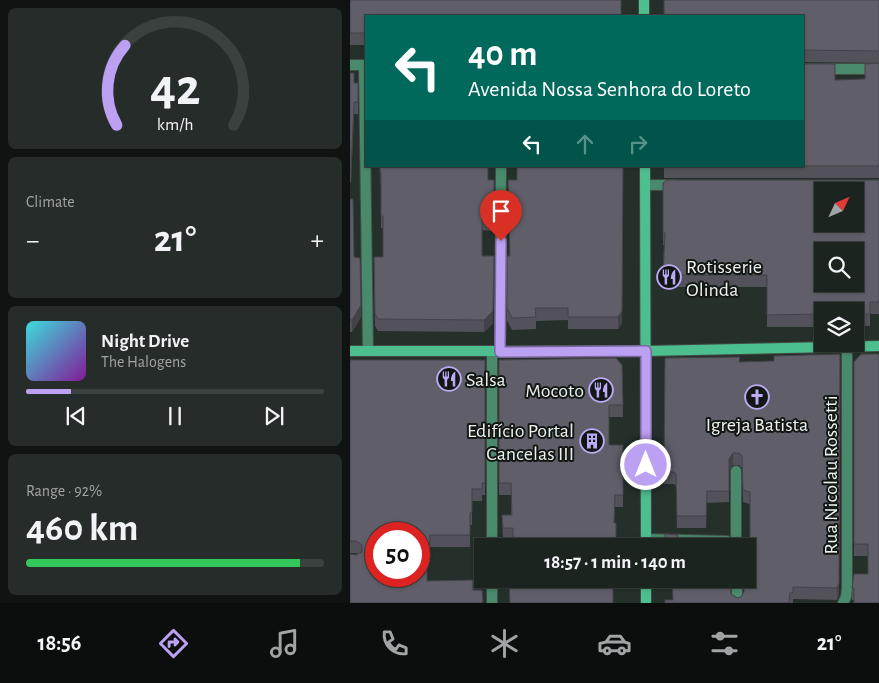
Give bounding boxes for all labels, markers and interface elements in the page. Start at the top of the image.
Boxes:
icon: left [385,35,450,100]
text: 40 m [468,37,537,72]
text: 42 [150,62,200,114]
text: Avenida Nossa Senhora do Loreto [468,78,751,100]
text: km/h [157,116,193,134]
icon: left [518,130,546,158]
icon: ahead [571,130,599,158]
icon: right [624,130,652,158]
north arrow [814,182,864,232]
map controls [814,182,864,352]
pin [480,190,522,241]
text: Climate [26,194,75,210]
icon: arrive [487,197,515,225]
text: 21° [154,221,196,259]
text: − [26,227,39,255]
text: + [311,227,324,255]
button: search [814,242,864,292]
place label: Rotisserie Olinda [686,257,762,300]
restaurant icon: Rotisserie Olinda [656,264,682,290]
button: layers [814,302,864,352]
text: Night Drive [101,332,189,351]
text: The Halogens [101,354,186,370]
restaurant icon: Salsa [436,366,462,392]
place label: Salsa [466,370,506,390]
restaurant icon: Mocoto [588,377,614,403]
place label: Mocoto [525,381,584,401]
church icon: Igreja Batista [744,384,770,410]
street label: Rua Nicolau Rossetti [821,396,841,554]
icon: previous [62,402,90,430]
icon: pause [161,402,189,430]
icon: next [260,402,288,430]
place label: Igreja Batista [706,415,808,435]
place label: Edifício Portal Cancelas III [467,421,574,464]
building icon: Edifício Portal Cancelas III [579,428,605,454]
position arrow [619,438,671,490]
text: Range · 92% [26,483,102,499]
text: 460 km [26,510,138,548]
speed limit sign: 50 [365,522,430,587]
text: 18:57 · 1 min · 140 m [544,553,686,572]
icon: directions [156,626,191,661]
icon: music [267,626,302,661]
icon: phone [377,626,412,661]
icon: climate [487,626,522,661]
icon: car [597,626,632,661]
icon: filters [707,626,742,661]
text: 18:56 [38,632,81,654]
text: 21° [817,632,841,654]

